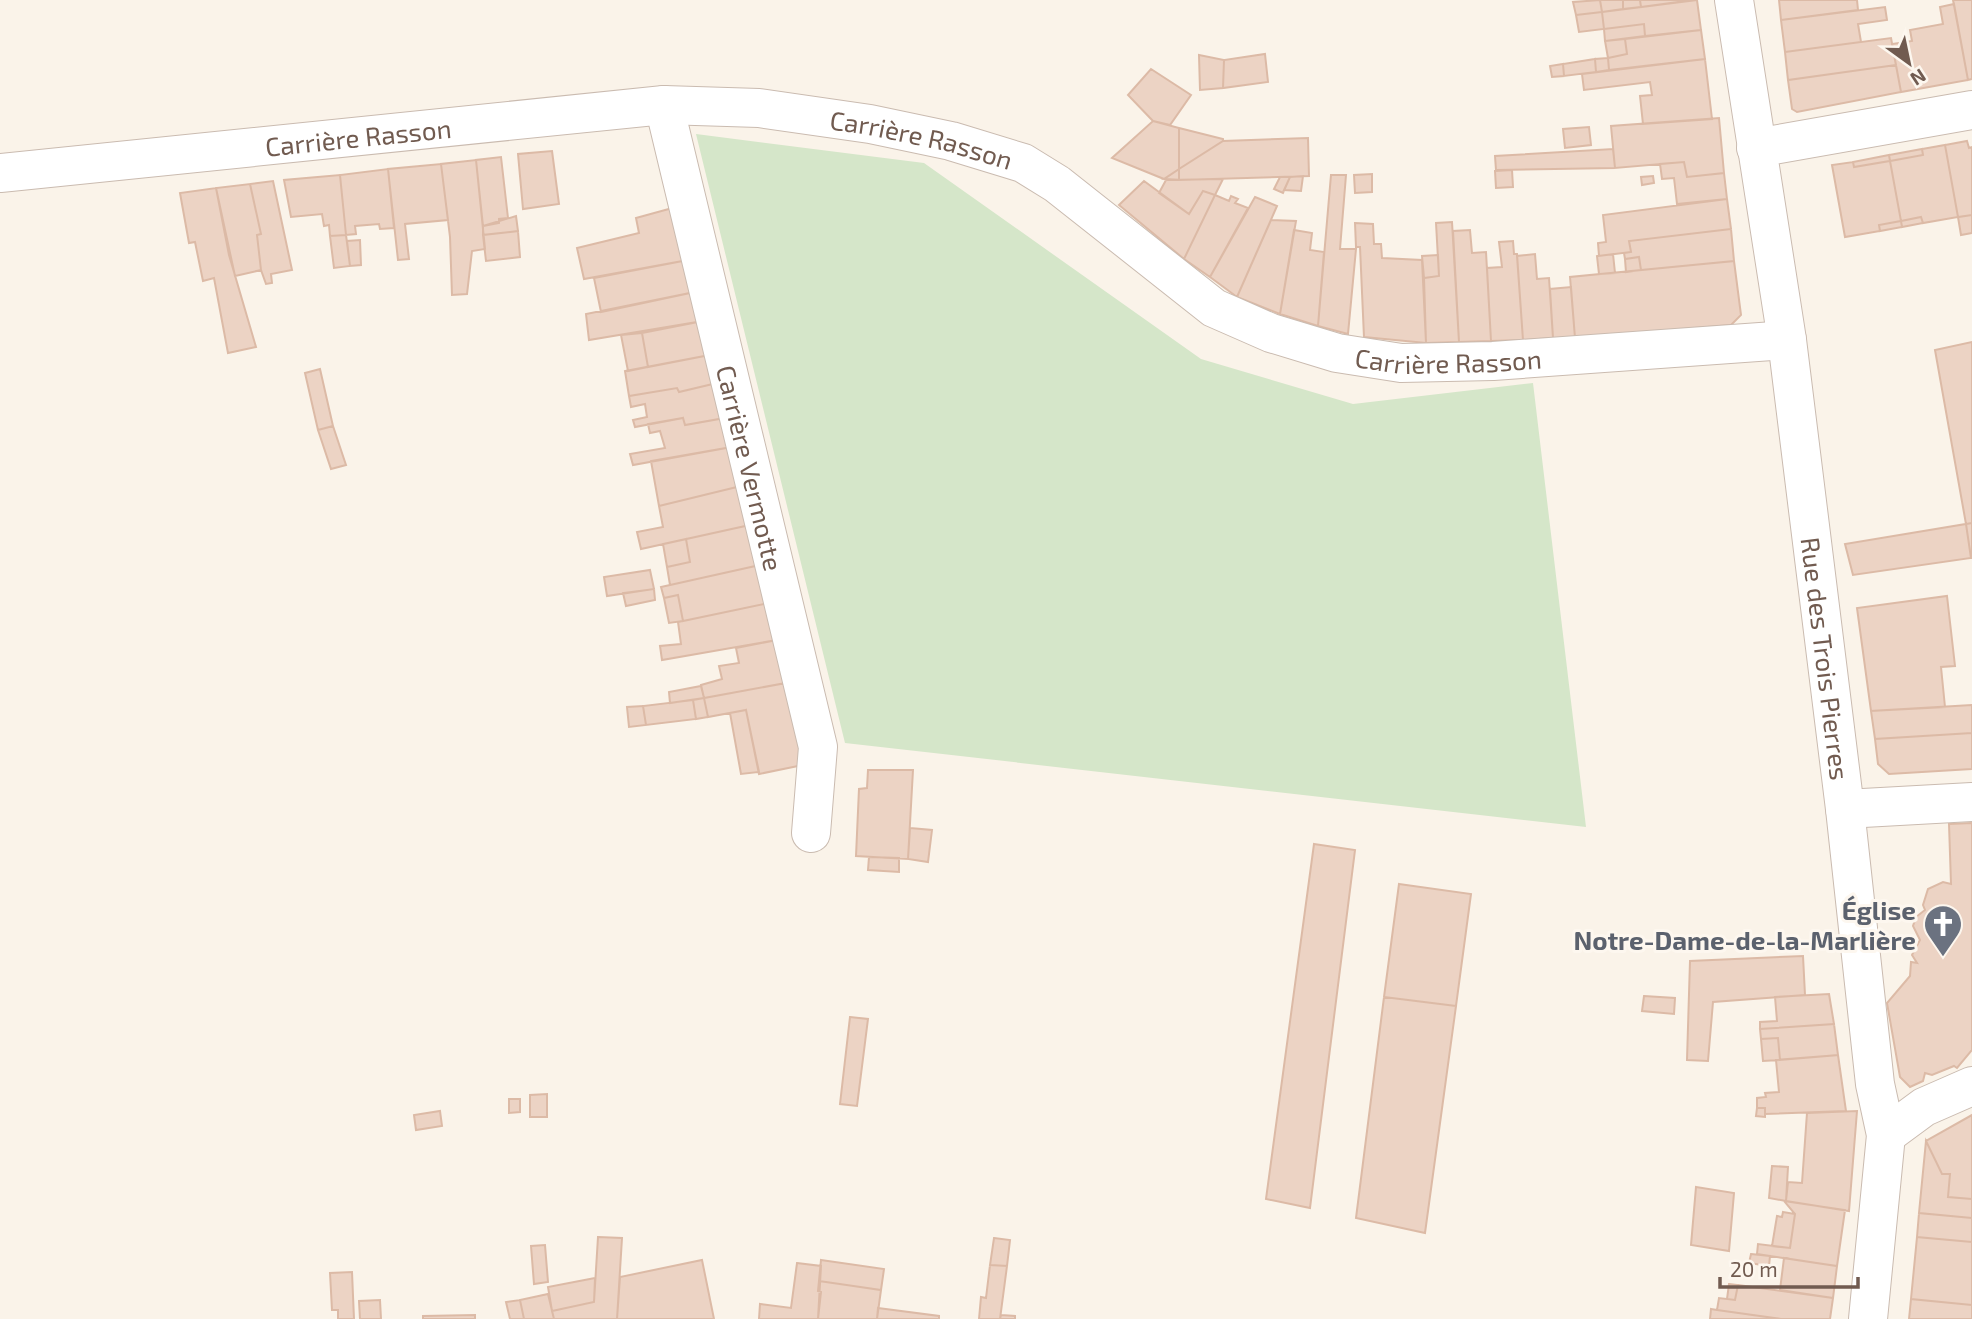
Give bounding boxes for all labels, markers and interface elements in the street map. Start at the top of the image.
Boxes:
north arrow [1874,28,1944,98]
text: N [1907,64,1931,91]
street label: Carrière Rasson [828,103,1017,175]
street label: Carrière Rasson [264,111,453,161]
street label: Carrière Rasson [1353,341,1543,379]
street label: Carrière Vermotte [711,362,791,574]
street label: Rue des Trois Pierres [1796,535,1857,782]
place label: Église Notre-Dame-de-la-Marlière [1573,894,1916,955]
church icon: Église Notre-Dame-de-la-Marlière [1922,903,1964,958]
scale bar [1720,1246,1858,1290]
text: 20 m [1730,1256,1778,1281]

